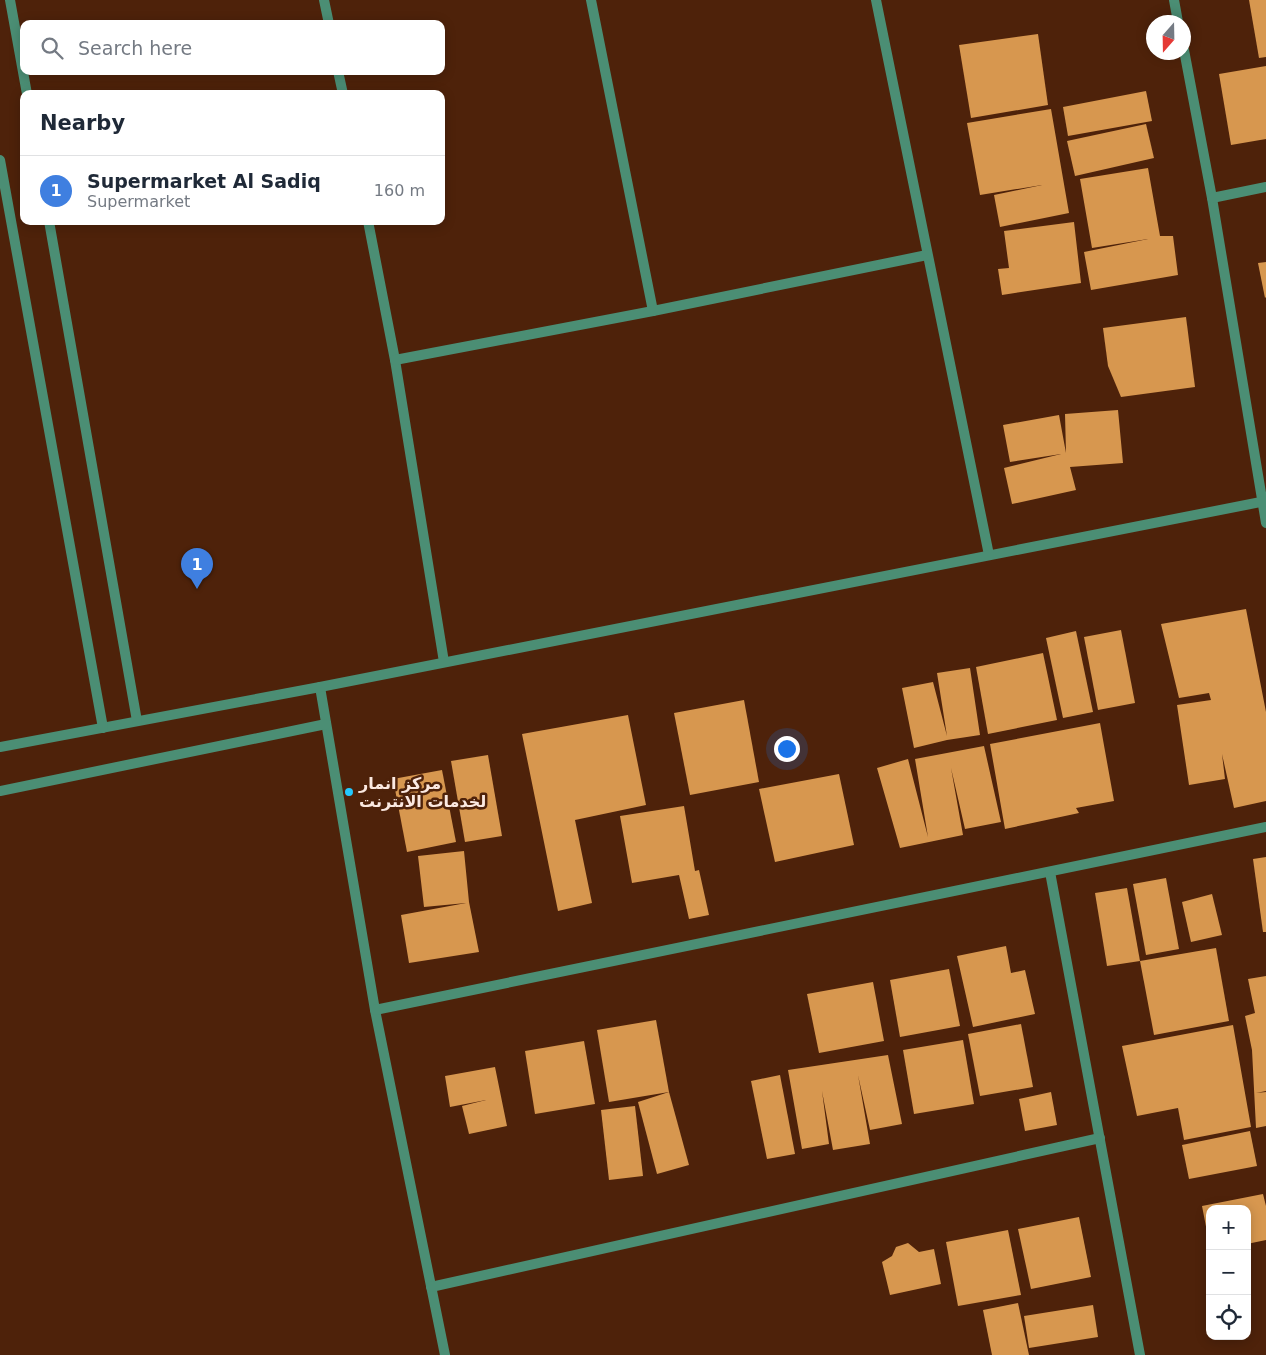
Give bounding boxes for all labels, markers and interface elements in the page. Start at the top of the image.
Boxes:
north arrow [1146,15,1191,60]
search box [20,20,445,75]
icon: search [38,34,66,62]
text: Search here [78,37,192,59]
text: Nearby [40,111,125,135]
text: Supermarket Al Sadiq [87,170,321,192]
text: 1 [50,181,62,200]
text: 160 m [374,181,425,200]
text: Supermarket [87,192,190,211]
pin: 1 [181,548,213,589]
your location [774,736,800,762]
place label: مركز انمار لخدمات الانترنت [358,774,486,811]
marker: مركز انمار لخدمات الانترنت [343,786,355,798]
map controls [1206,1205,1251,1340]
button: + [1206,1205,1251,1250]
button: − [1206,1250,1251,1295]
button: locate [1206,1295,1251,1340]

